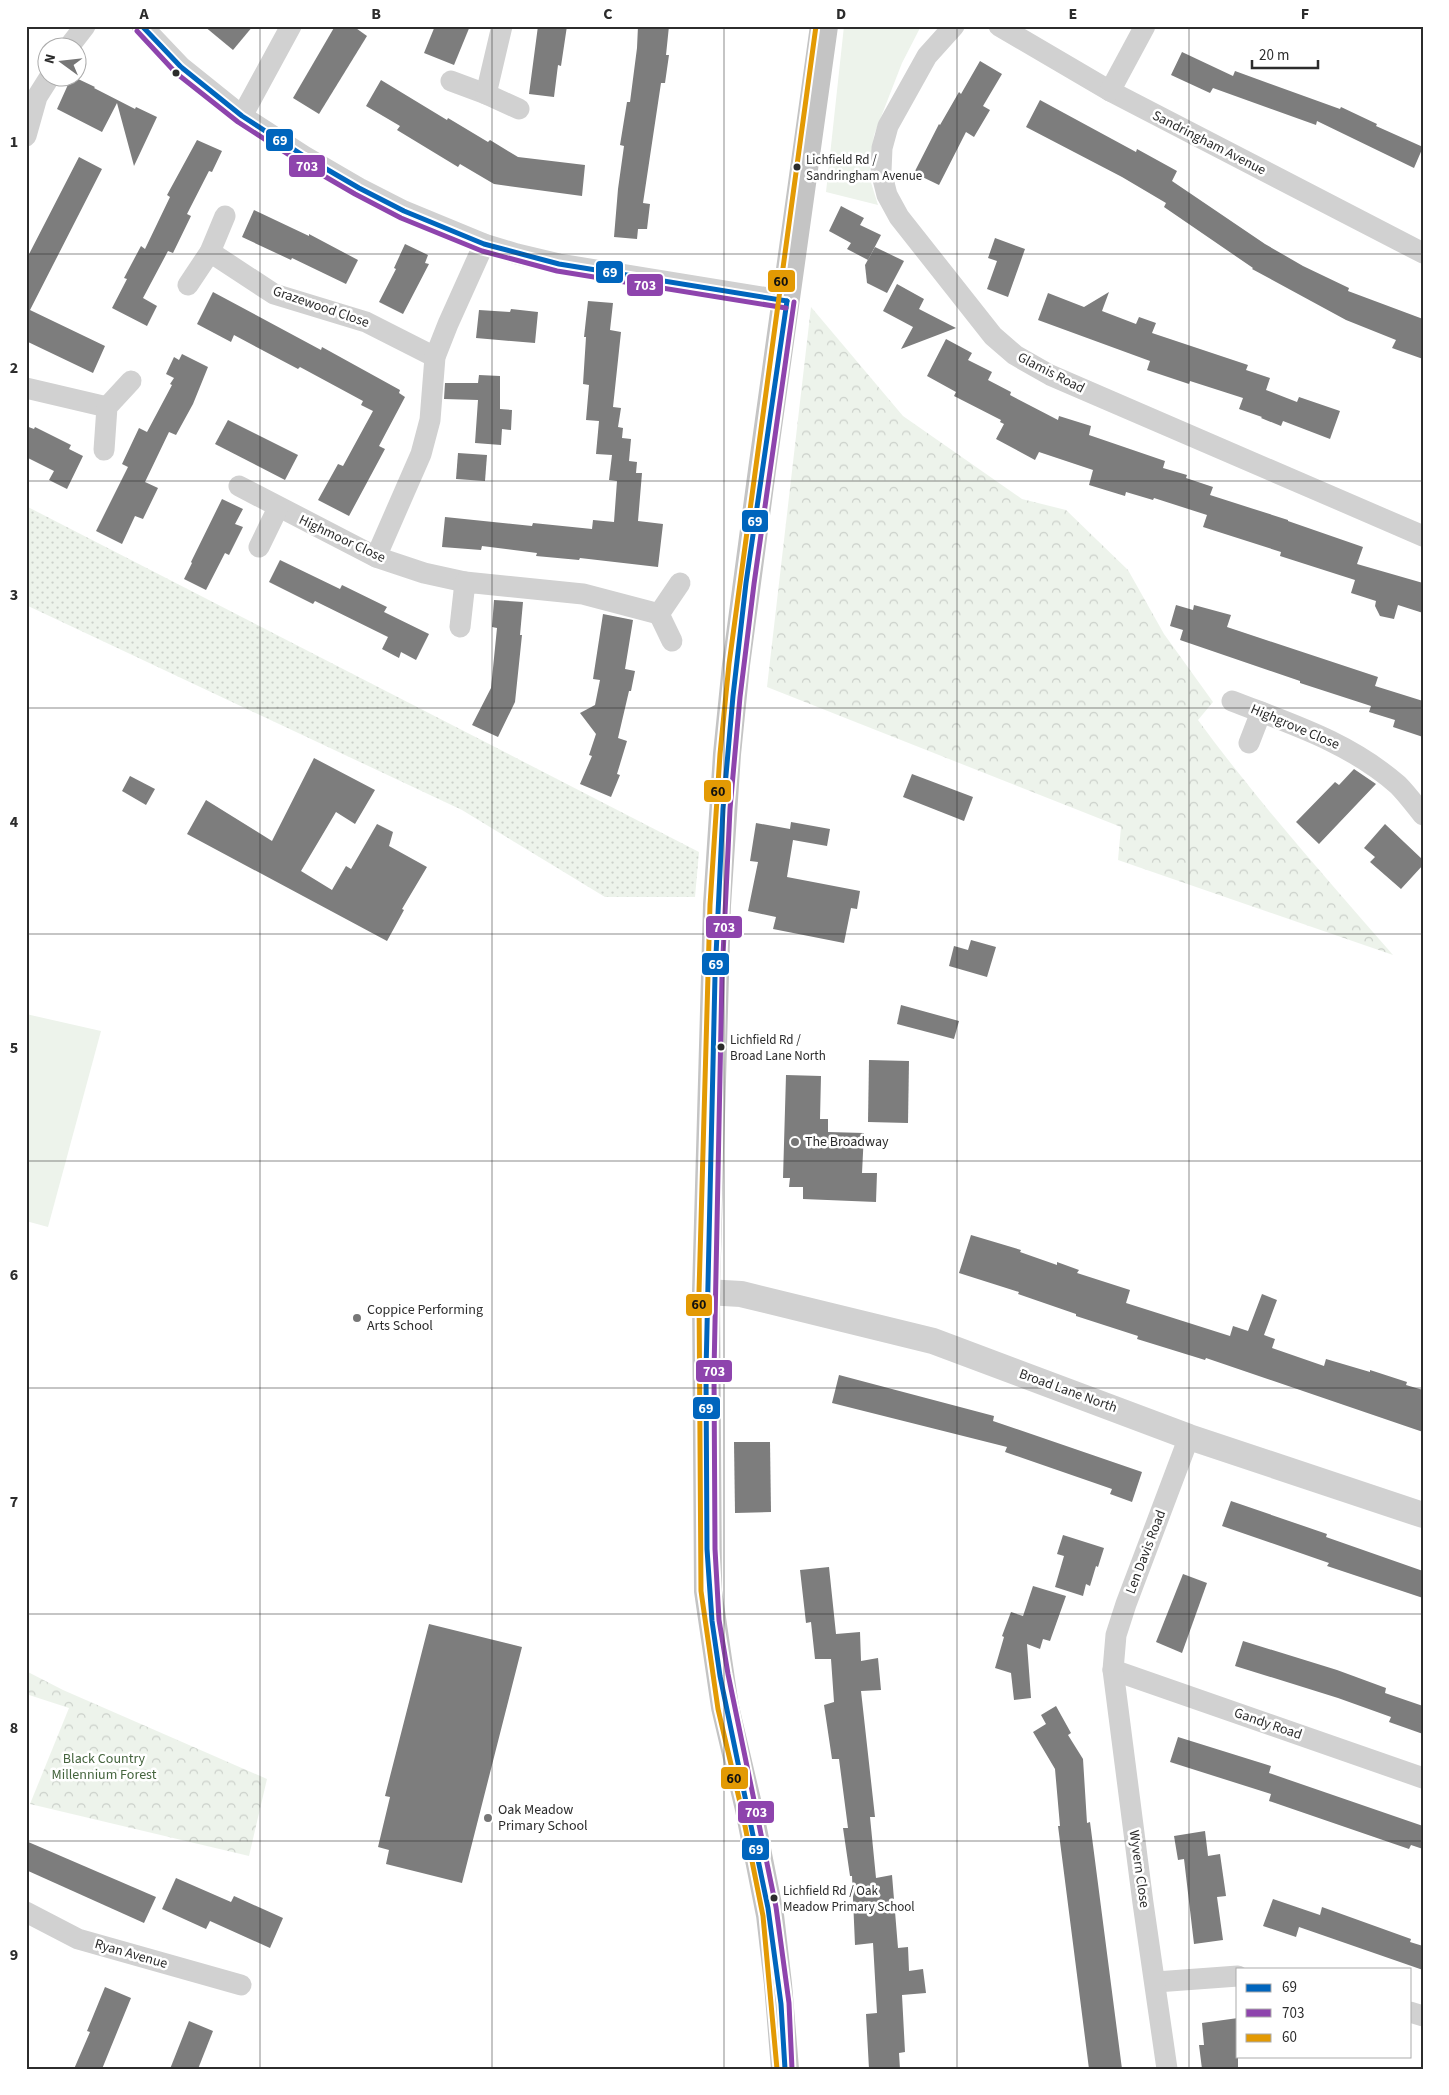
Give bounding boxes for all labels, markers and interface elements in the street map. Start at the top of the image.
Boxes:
text: A [138,3,149,25]
text: B [371,3,381,25]
text: C [603,3,613,25]
text: D [836,3,846,25]
text: E [1069,3,1077,25]
text: F [1301,3,1309,25]
north arrow [38,38,88,88]
scale bar [1252,38,1318,70]
text: 20 m [1259,45,1289,66]
text: N [40,52,61,66]
unlabelled marker [171,68,181,78]
street label: Sandringham Avenue [1149,106,1269,180]
line badge: 69 [265,128,294,152]
text: 1 [10,131,18,153]
text: 69 [273,131,287,151]
place label: Lichfield Rd / Sandringham Avenue [806,151,922,185]
line badge: 703 [288,154,326,178]
text: 703 [296,157,318,177]
marker: Lichfield Rd / Sandringham Avenue [792,162,802,172]
line badge: 69 [595,260,624,284]
text: 69 [603,263,617,283]
line badge: 60 [767,269,796,293]
text: 60 [774,272,788,292]
line badge: 703 [626,273,664,297]
text: 703 [634,276,656,296]
street label: Grazewood Close [270,281,372,333]
street label: Glamis Road [1014,348,1088,398]
text: 2 [10,357,18,379]
line badge: 69 [741,509,769,533]
street label: Highmoor Close [295,510,389,568]
text: 69 [748,512,762,532]
text: 3 [10,584,18,606]
street label: Highgrove Close [1247,699,1343,755]
line badge: 60 [703,779,732,803]
text: 60 [711,782,725,802]
text: 4 [10,811,19,833]
line badge: 703 [705,915,743,939]
text: 703 [713,918,735,938]
line badge: 69 [701,952,730,976]
text: 69 [709,955,723,975]
place label: Lichfield Rd / Broad Lane North [730,1031,826,1065]
text: 5 [10,1037,18,1059]
marker: Lichfield Rd / Broad Lane North [716,1042,726,1052]
place label: The Broadway [805,1132,889,1152]
marker: The Broadway [789,1136,801,1148]
text: 6 [10,1264,18,1286]
line badge: 60 [685,1293,713,1317]
text: 60 [692,1295,706,1315]
place label: Coppice Performing Arts School [367,1300,483,1336]
marker: Coppice Performing Arts School [351,1312,363,1324]
line badge: 703 [695,1359,733,1383]
text: 703 [703,1362,725,1382]
street label: Broad Lane North [1016,1364,1120,1418]
line badge: 69 [692,1396,721,1420]
text: 69 [699,1399,713,1419]
text: 7 [10,1491,18,1513]
street label: Len Davis Road [1121,1507,1171,1597]
street label: Gandy Road [1231,1703,1305,1745]
text: 8 [10,1717,18,1739]
park label: Black Country Millennium Forest [52,1749,157,1785]
line badge: 60 [720,1766,749,1790]
text: 60 [727,1769,741,1789]
place label: Oak Meadow Primary School [498,1800,588,1836]
line badge: 703 [737,1800,775,1824]
text: 703 [745,1803,767,1823]
marker: Oak Meadow Primary School [482,1812,494,1824]
street label: Wyvern Close [1124,1829,1154,1909]
line badge: 69 [741,1837,770,1861]
text: 69 [749,1840,763,1860]
place label: Lichfield Rd / Oak Meadow Primary School [783,1882,915,1916]
marker: Lichfield Rd / Oak Meadow Primary School [769,1893,779,1903]
street label: Ryan Avenue [92,1934,170,1974]
text: 9 [10,1944,18,1966]
legend [1236,1968,1412,2058]
text: 69 [1282,1977,1297,1998]
text: 703 [1282,2003,1304,2024]
text: 60 [1282,2027,1297,2048]

